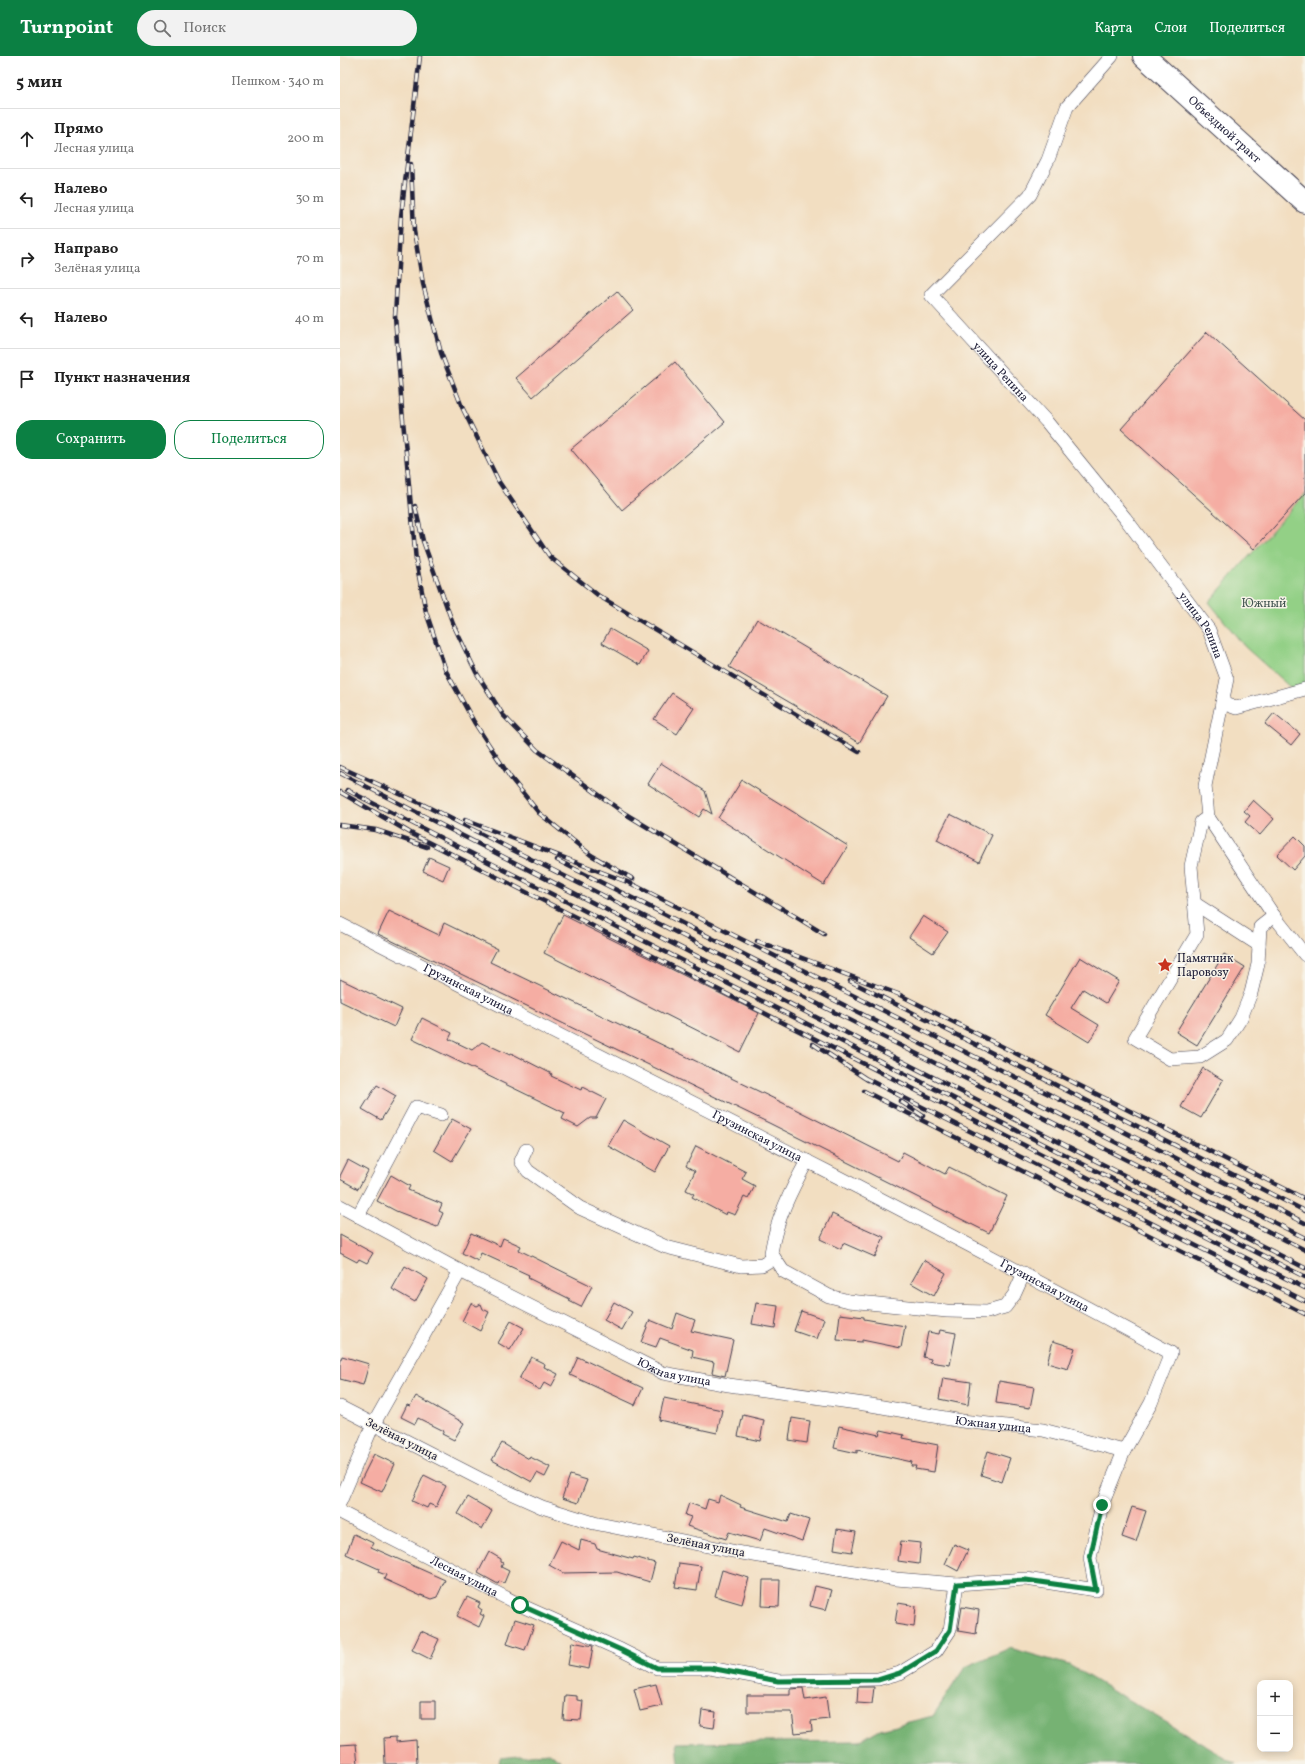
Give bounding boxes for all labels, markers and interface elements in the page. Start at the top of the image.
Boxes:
search box [137,10,417,46]
text: Turnpoint [20,15,113,41]
icon: search [151,17,173,39]
text: Поиск [183,18,226,39]
text: Карта [1094,19,1132,38]
text: Слои [1154,19,1187,38]
text: Поделиться [1209,19,1285,38]
text: 5 мин [16,71,62,94]
text: Пешком · 340 m [231,73,324,91]
street label: Объездной тракт [1184,93,1264,167]
text: Прямо [54,119,103,140]
icon: ahead [16,128,38,150]
text: 200 m [287,130,324,148]
text: Лесная улица [54,140,134,158]
text: Налево [54,179,108,200]
icon: left [16,188,38,210]
text: 30 m [296,190,324,208]
text: Лесная улица [54,200,134,218]
text: Направо [54,239,118,260]
icon: right [16,248,38,270]
text: 70 m [296,250,324,268]
text: Зелёная улица [54,260,140,278]
icon: left [16,308,38,330]
text: Налево [54,308,108,329]
text: 40 m [295,310,324,328]
street label: улица Репина [969,339,1032,406]
icon: arrive [16,368,38,390]
text: Пункт назначения [54,368,190,389]
button: Сохранить [16,420,166,459]
button: Поделиться [174,420,324,459]
street label: улица Репина [1174,589,1226,661]
park label: Южный [1242,596,1286,612]
place label: Памятник Паровозу [1177,951,1234,981]
place icon: Памятник Паровозу [1156,956,1174,974]
street label: Грузинская улица [420,960,516,1019]
street label: Грузинская улица [709,1107,805,1166]
street label: Грузинская улица [997,1256,1092,1316]
street label: Южная улица [634,1354,712,1391]
street label: Южная улица [954,1413,1032,1438]
street label: Зелёная улица [362,1415,441,1465]
route end [1093,1496,1111,1514]
street label: Зелёная улица [665,1531,746,1561]
street label: Лесная улица [427,1553,501,1601]
route start [511,1596,529,1614]
map controls [1257,1680,1293,1752]
button: + [1257,1680,1293,1716]
button: − [1257,1716,1293,1752]

